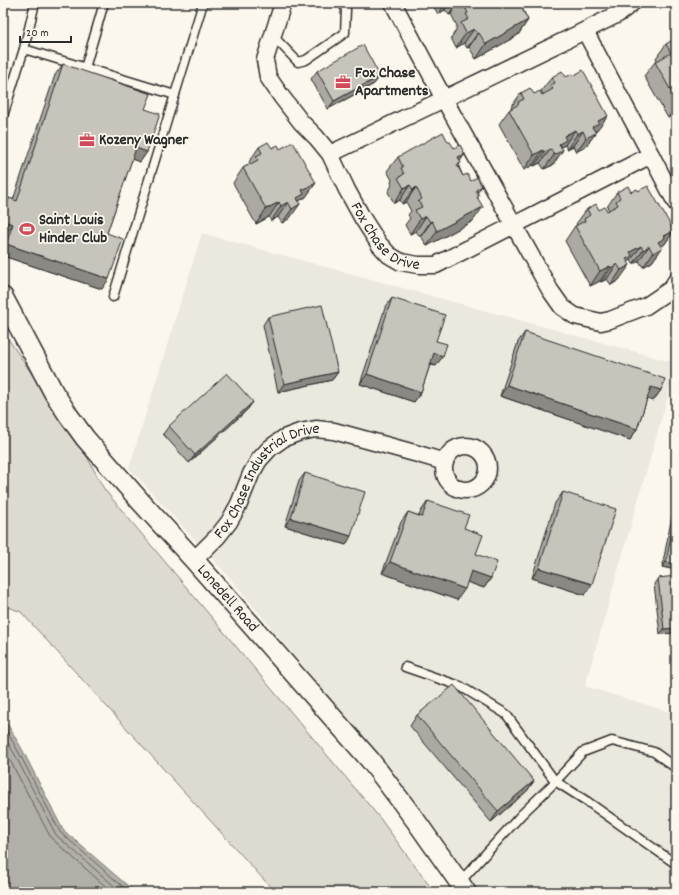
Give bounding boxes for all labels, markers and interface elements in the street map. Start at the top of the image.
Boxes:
scale bar [20,18,71,44]
text: 20 m [26,25,49,42]
place label: Fox Chase Apartments [355,62,429,103]
office icon: Fox Chase Apartments [334,73,352,91]
place label: Kozeny Wagner [99,129,189,152]
office icon: Kozeny Wagner [78,131,96,149]
street label: Fox Chase Drive [344,198,422,277]
place label: Saint Louis Hinder Club [39,209,107,250]
sports icon: Saint Louis Hinder Club [18,220,36,238]
street label: Fox Chase Industrial Drive [208,417,321,544]
street label: Lonedell Road [191,559,264,637]

